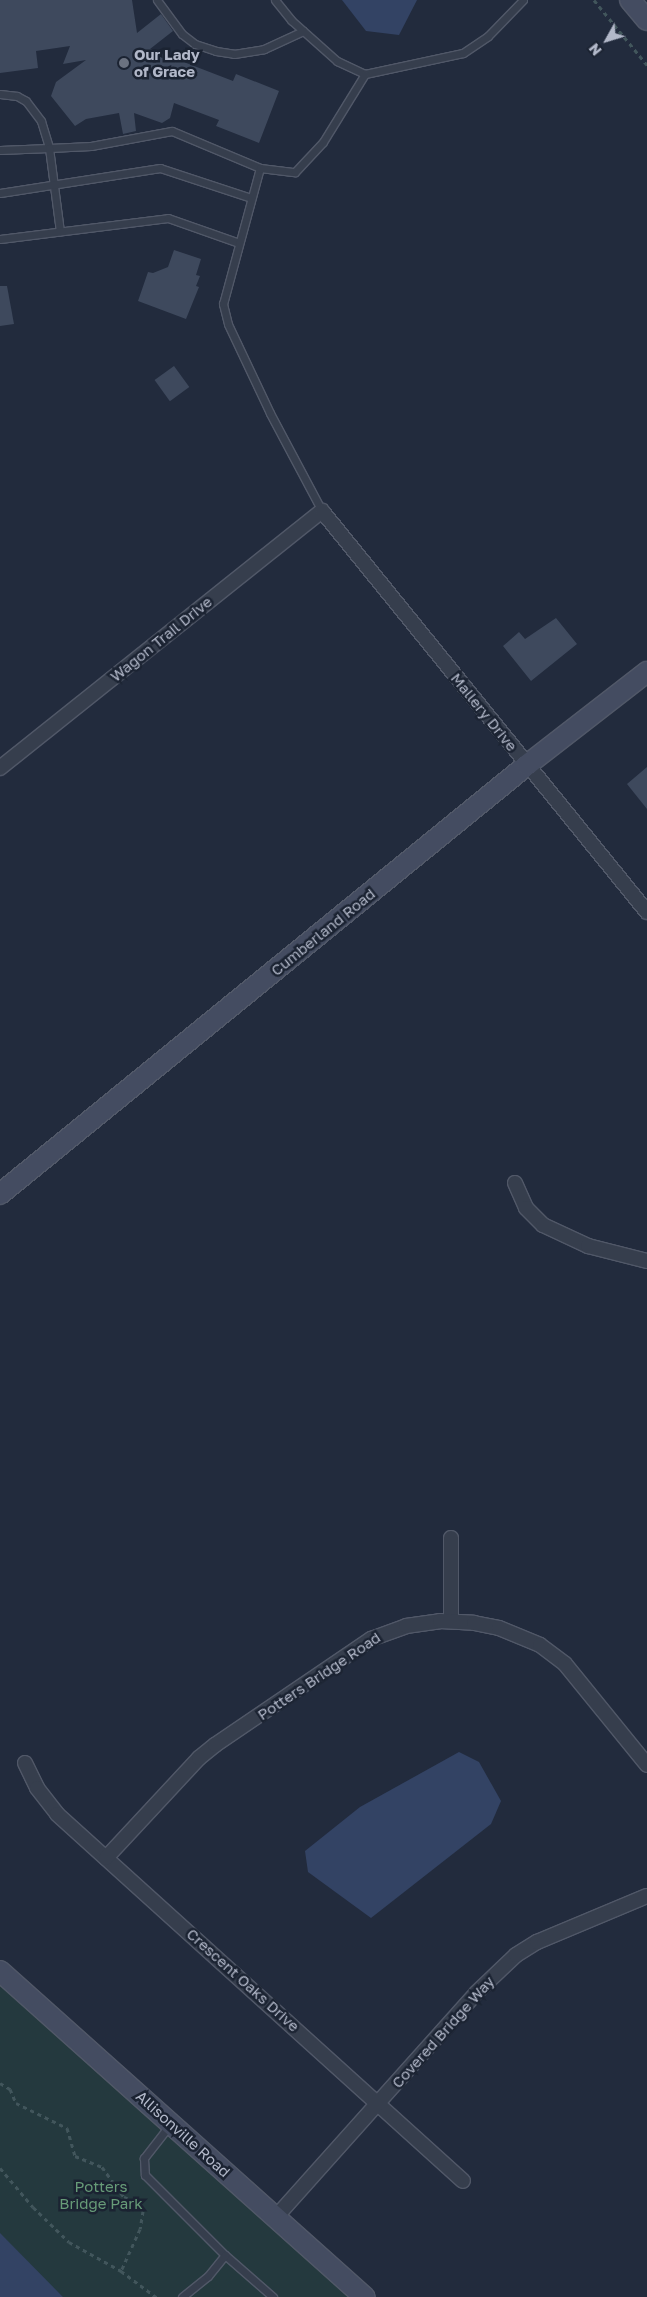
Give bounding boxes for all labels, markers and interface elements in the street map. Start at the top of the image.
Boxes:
north arrow [582,15,632,65]
text: N [585,40,605,59]
place label: Our Lady of Grace [134,45,200,80]
marker: Our Lady of Grace [118,57,130,69]
street label: Wagon Trail Drive [107,593,215,685]
street label: Mallery Drive [447,669,521,755]
street label: Cumberland Road [267,885,379,979]
street label: Potters Bridge Road [254,1628,384,1724]
street label: Crescent Oaks Drive [183,1925,303,2035]
street label: Covered Bridge Way [388,1972,498,2092]
street label: Allisonville Road [132,2087,234,2181]
park label: Potters Bridge Park [59,2177,143,2212]

